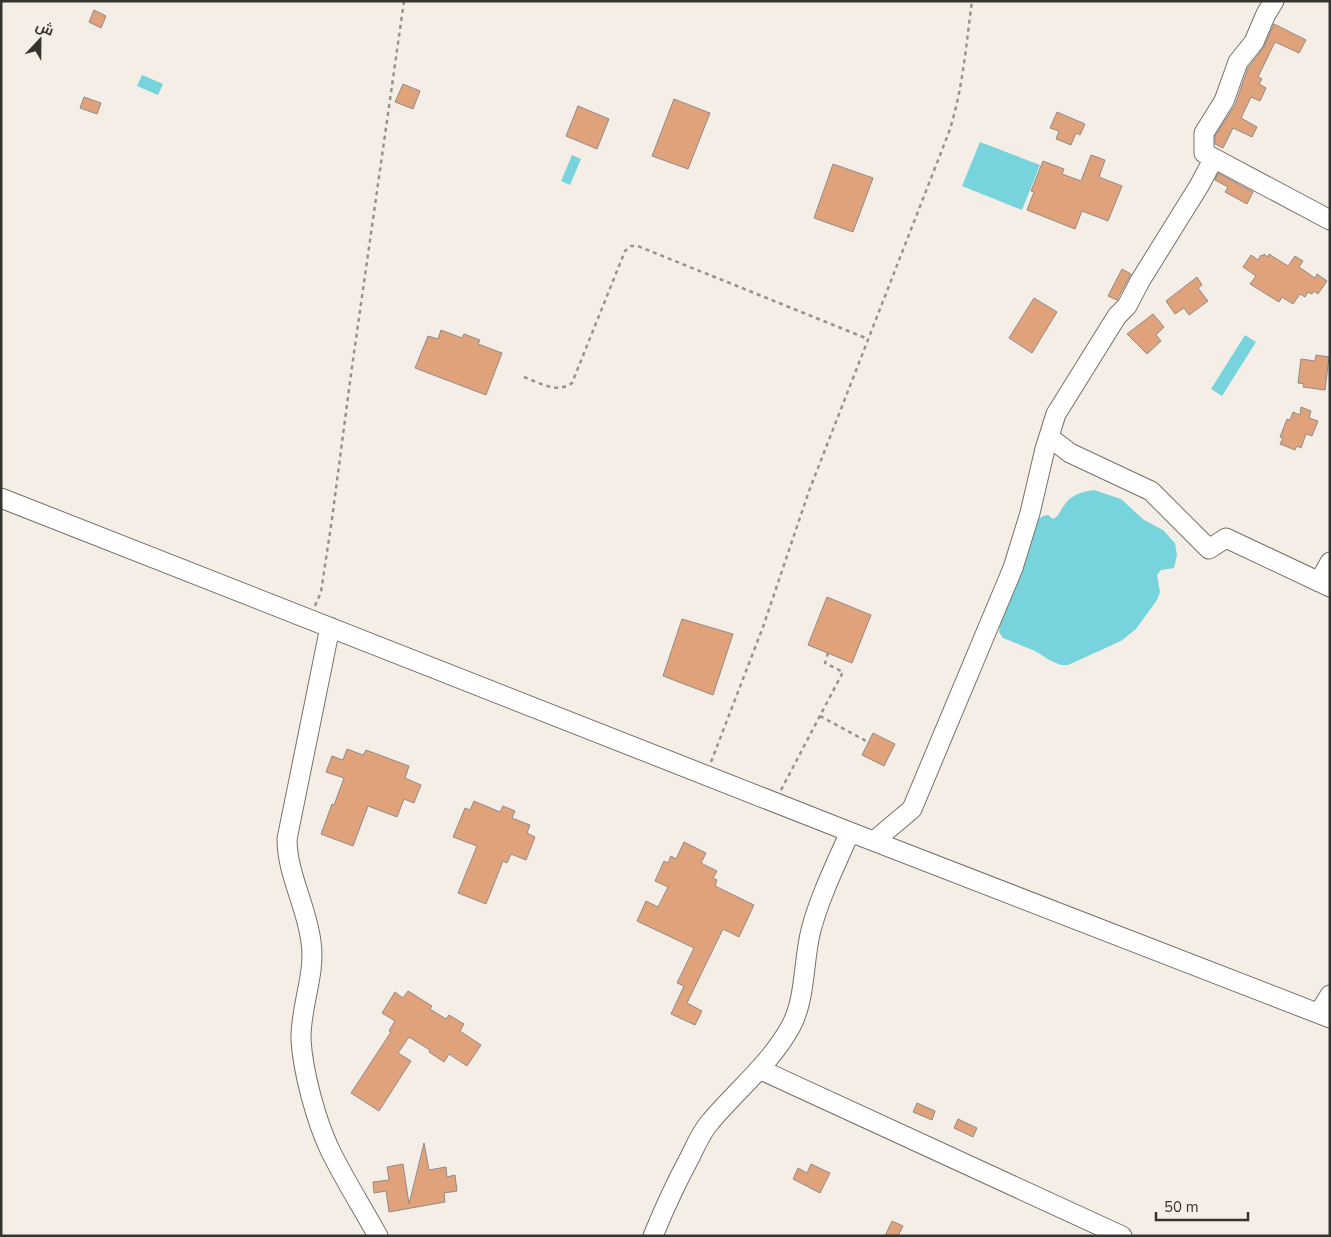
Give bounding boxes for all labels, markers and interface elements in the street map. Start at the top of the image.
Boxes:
north arrow [15,15,65,65]
text: ش [33,16,57,41]
scale bar [1156,1190,1248,1222]
text: 50 m [1164,1197,1199,1217]

